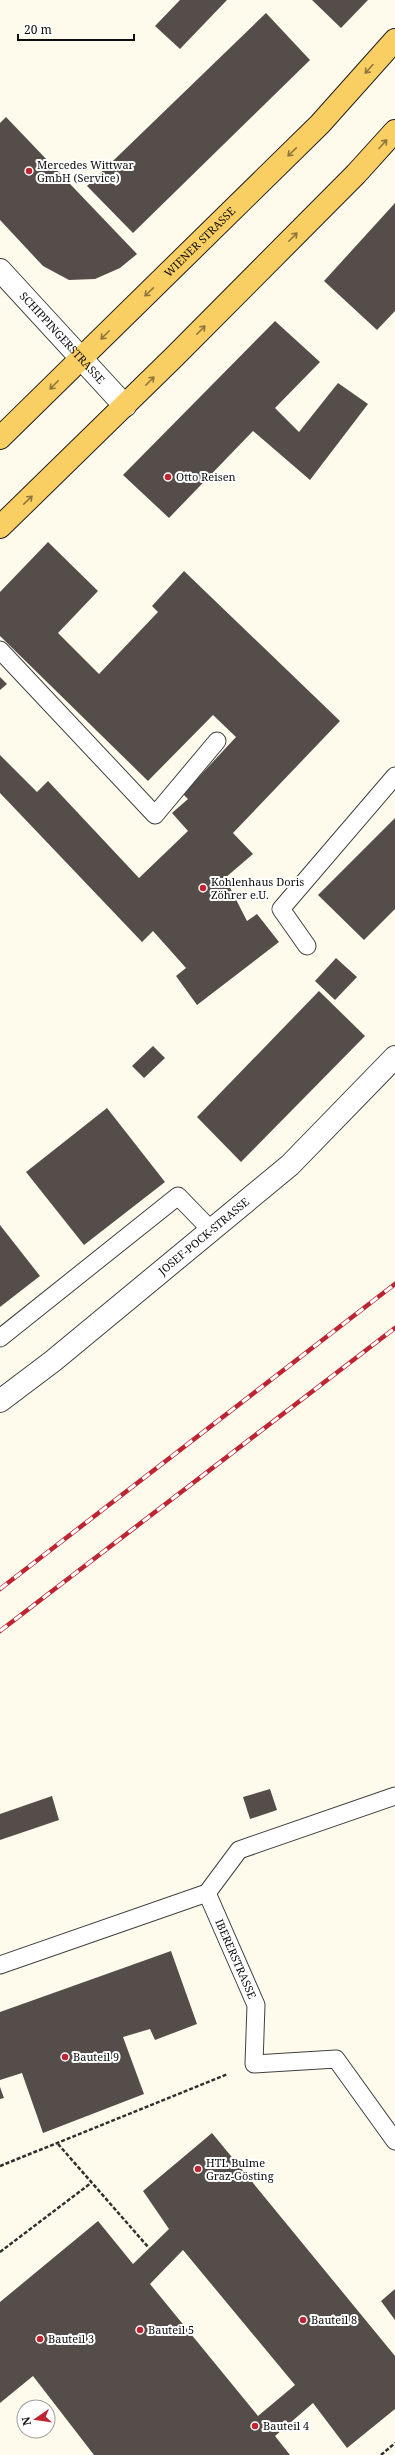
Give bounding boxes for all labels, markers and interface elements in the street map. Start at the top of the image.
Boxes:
scale bar [18,16,134,42]
text: 20 m [24,21,52,38]
one-way arrow [364,64,374,74]
one-way arrow [379,139,388,149]
one-way arrow [287,147,297,156]
place label: Mercedes Wittwar GmbH (Service) [37,157,135,185]
marker: Mercedes Wittwar GmbH (Service) [24,166,34,176]
street label: WIENER STRASSE [161,203,238,280]
one-way arrow [288,232,298,242]
one-way arrow [144,287,154,296]
street label: SCHIPPINGERSTRASSE [17,288,109,387]
one-way arrow [197,325,206,335]
one-way arrow [100,330,110,340]
one-way arrow [145,376,155,386]
one-way arrow [49,380,59,390]
place label: Otto Reisen [176,469,236,484]
marker: Otto Reisen [163,472,173,482]
one-way arrow [23,495,33,505]
place label: Kohlenhaus Doris Zöhrer e.U. [211,874,304,902]
marker: Kohlenhaus Doris Zöhrer e.U. [198,883,208,893]
street label: JOSEF-POCK-STRASSE [154,1194,252,1279]
street label: IBERERSTRASSE [212,1916,260,2001]
place label: Bauteil 9 [73,2049,119,2064]
marker: Bauteil 9 [60,2052,70,2062]
place label: HTL Bulme Graz-Gösting [206,2155,274,2183]
marker: HTL Bulme Graz-Gösting [193,2164,203,2174]
place label: Bauteil 8 [311,2312,357,2327]
marker: Bauteil 8 [298,2315,308,2325]
place label: Bauteil 5 [148,2322,194,2337]
marker: Bauteil 5 [135,2325,145,2335]
place label: Bauteil 3 [48,2331,94,2346]
marker: Bauteil 3 [35,2334,45,2344]
north arrow [16,2399,56,2439]
text: N [17,2415,34,2427]
place label: Bauteil 4 [263,2418,309,2433]
marker: Bauteil 4 [250,2421,260,2431]

